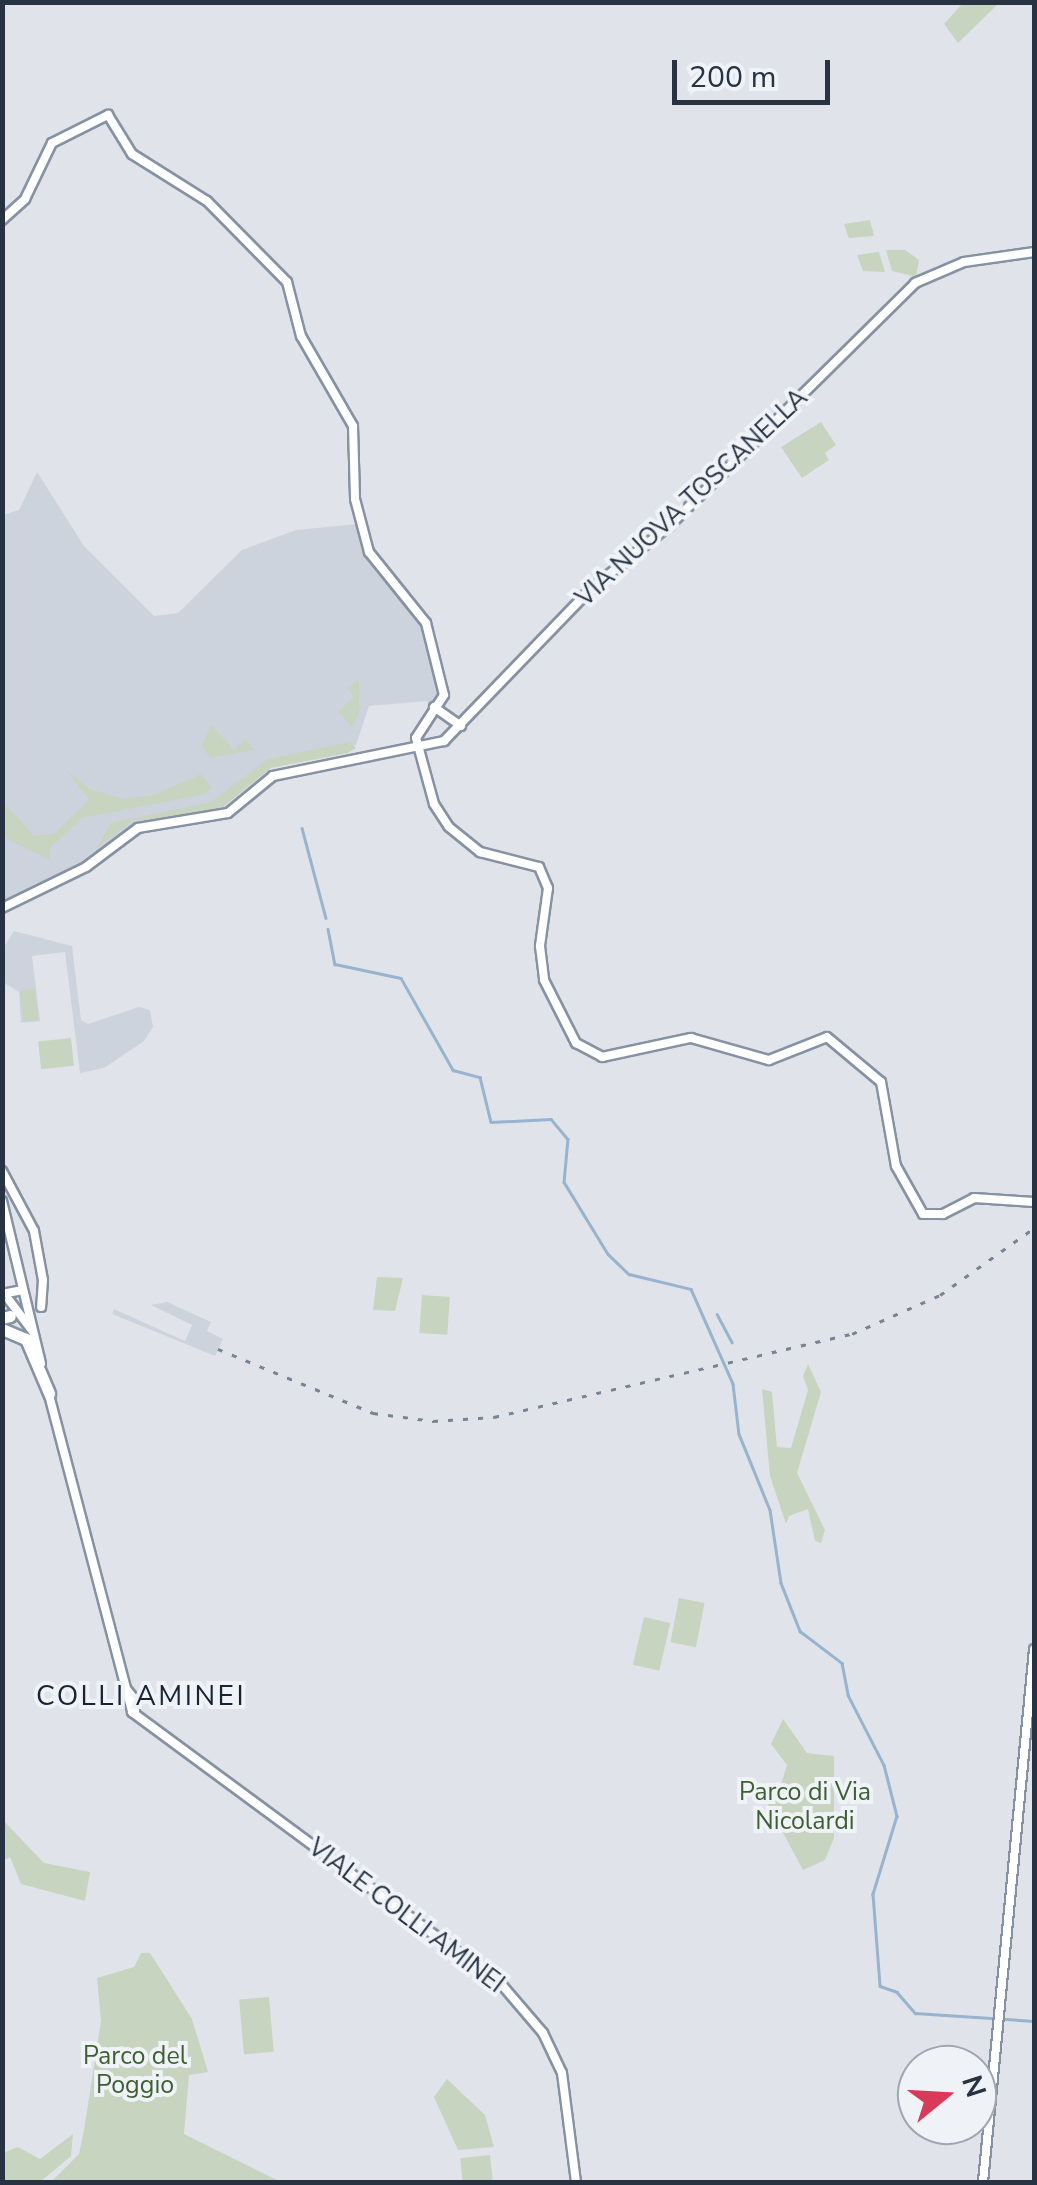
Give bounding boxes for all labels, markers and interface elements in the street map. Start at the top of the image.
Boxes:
scale bar [677,40,834,102]
text: 200 m [689,57,776,98]
street label: VIA NUOVA TOSCANELLA [570,383,814,613]
district label: COLLI AMINEI [36,1679,246,1713]
park label: Parco di Via Nicolardi [739,1778,871,1837]
street label: VIALE COLLI AMINEI [302,1833,510,1999]
park label: Parco del Poggio [83,2042,187,2101]
north arrow [897,2045,997,2145]
text: N [952,2071,995,2102]

